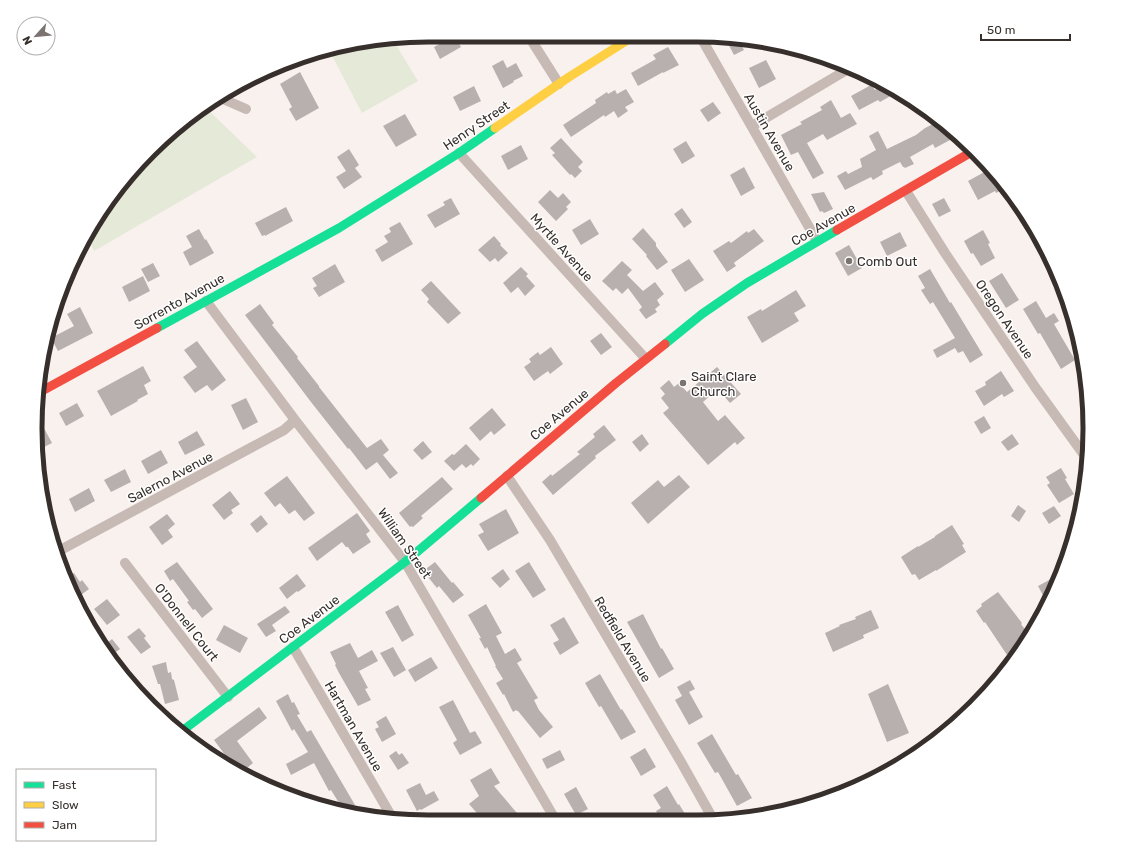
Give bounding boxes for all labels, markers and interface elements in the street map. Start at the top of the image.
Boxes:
north arrow [16,16,56,56]
scale bar [981,16,1070,42]
text: 50 m [987,23,1015,37]
text: N [20,34,35,47]
street label: Austin Avenue [741,91,798,174]
street label: Henry Street [440,98,512,153]
street label: Coe Avenue [788,200,858,249]
street label: Myrtle Avenue [527,210,596,284]
place label: Comb Out [857,254,917,269]
marker: Comb Out [844,256,854,266]
street label: Sorrento Avenue [131,270,227,333]
street label: Oregon Avenue [972,277,1037,362]
place label: Saint Clare Church [691,369,757,399]
marker: Saint Clare Church [678,378,688,388]
street label: Coe Avenue [527,386,592,443]
street label: Salerno Avenue [125,449,215,506]
street label: William Street [375,505,434,581]
street label: O'Donnell Court [152,580,222,664]
street label: Coe Avenue [276,592,342,647]
street label: Redfield Avenue [591,594,654,685]
street label: Hartman Avenue [322,679,385,774]
legend [16,769,156,841]
text: Fast [52,778,76,792]
text: Slow [52,798,79,812]
text: Jam [52,818,77,832]

